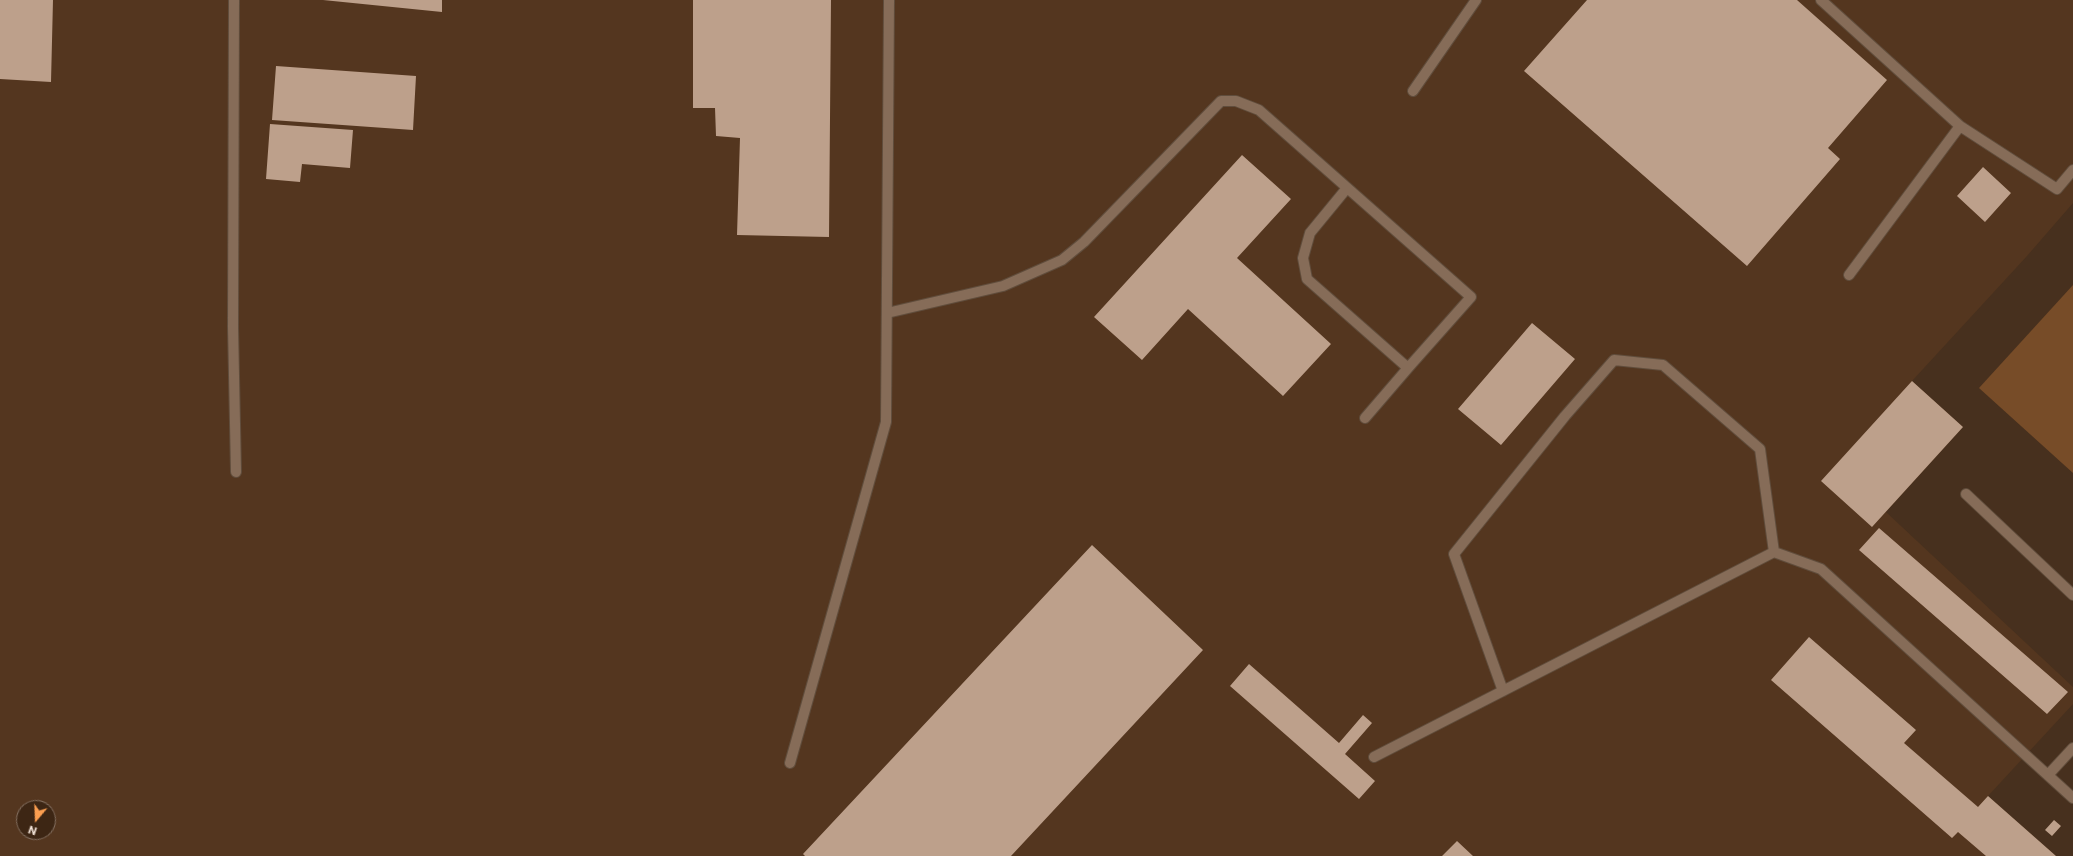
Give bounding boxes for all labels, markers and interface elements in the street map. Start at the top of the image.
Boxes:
north arrow [16,800,56,840]
text: N [26,823,38,838]

